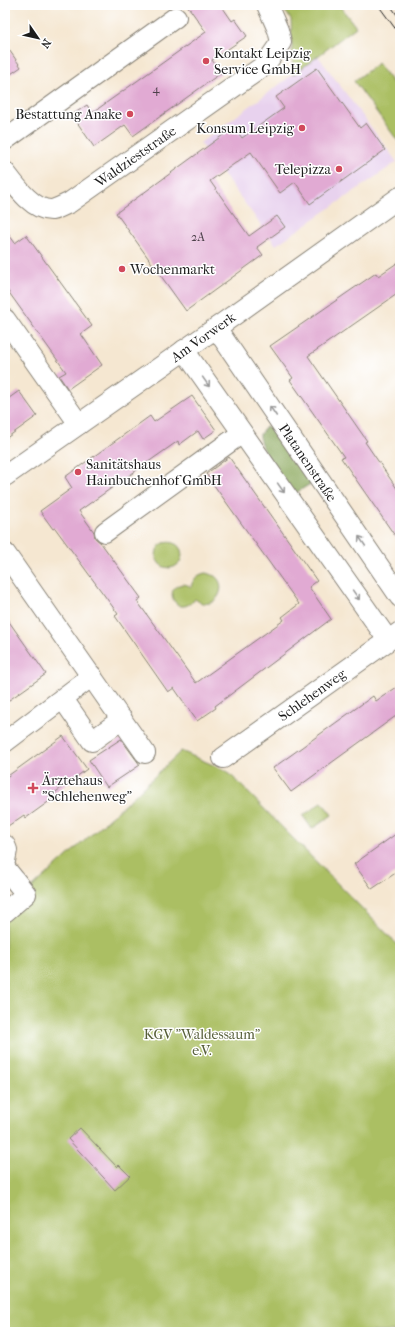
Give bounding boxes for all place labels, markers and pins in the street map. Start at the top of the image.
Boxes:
place label: Kontakt Leipzig Service GmbH [214,45,311,78]
marker: Kontakt Leipzig Service GmbH [201,56,211,66]
place label: Bestattung Anake [15,106,122,123]
marker: Bestattung Anake [125,109,135,119]
place label: Konsum Leipzig [196,120,295,137]
marker: Konsum Leipzig [297,123,307,133]
place label: Telepizza [275,161,332,178]
marker: Telepizza [334,164,344,174]
place label: Wochenmarkt [129,261,215,278]
marker: Wochenmarkt [117,264,127,274]
place label: Sanitätshaus Hainbuchenhof GmbH [86,456,222,489]
marker: Sanitätshaus Hainbuchenhof GmbH [73,467,83,477]
place label: Ärztehaus "Schlehenweg" [41,772,132,805]
marker: Ärztehaus "Schlehenweg" [27,782,39,794]

